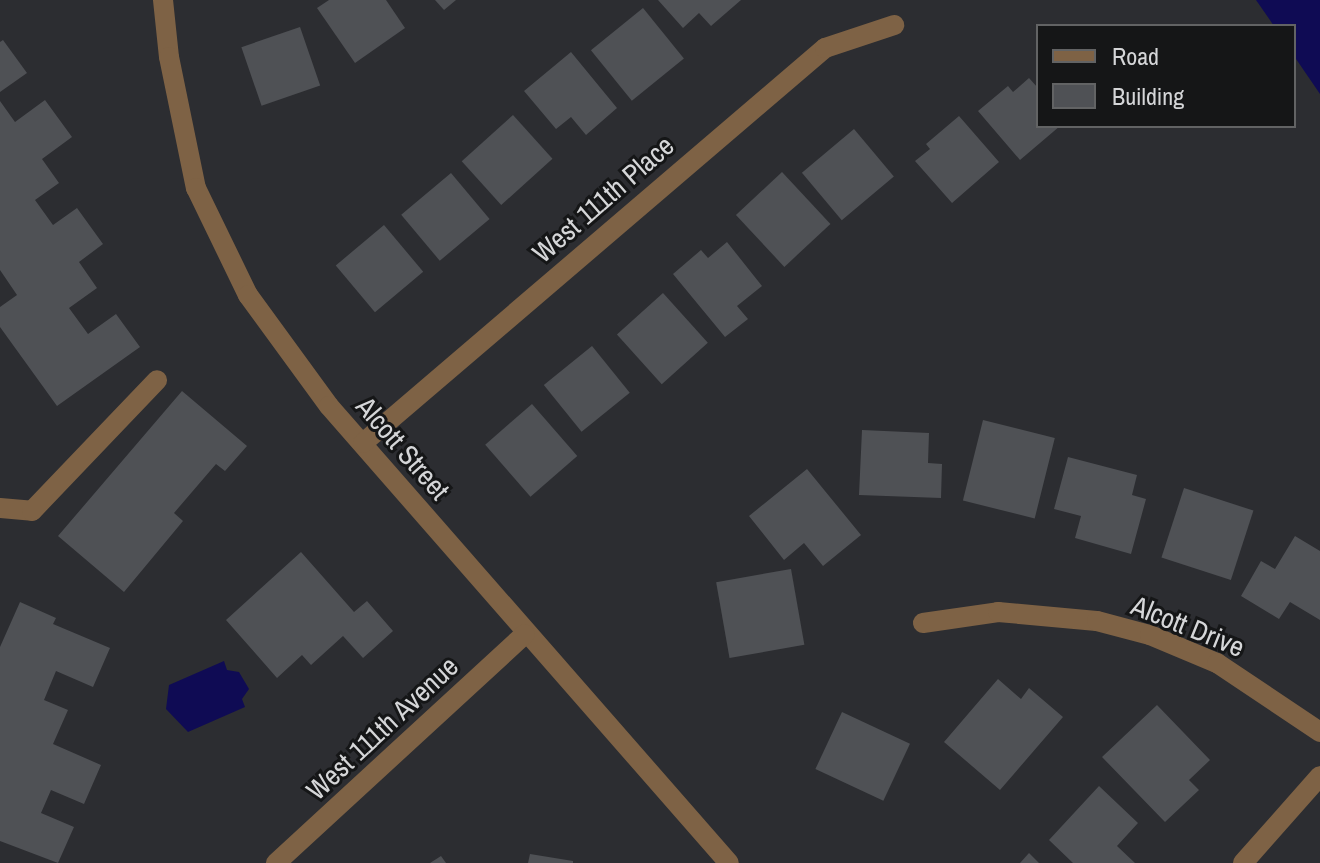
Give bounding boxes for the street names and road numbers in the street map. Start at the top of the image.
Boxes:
street label: West 111th Place [525,129,681,269]
street label: Alcott Street [349,390,457,506]
street label: Alcott Drive [1127,588,1249,664]
street label: West 111th Avenue [299,649,465,807]

